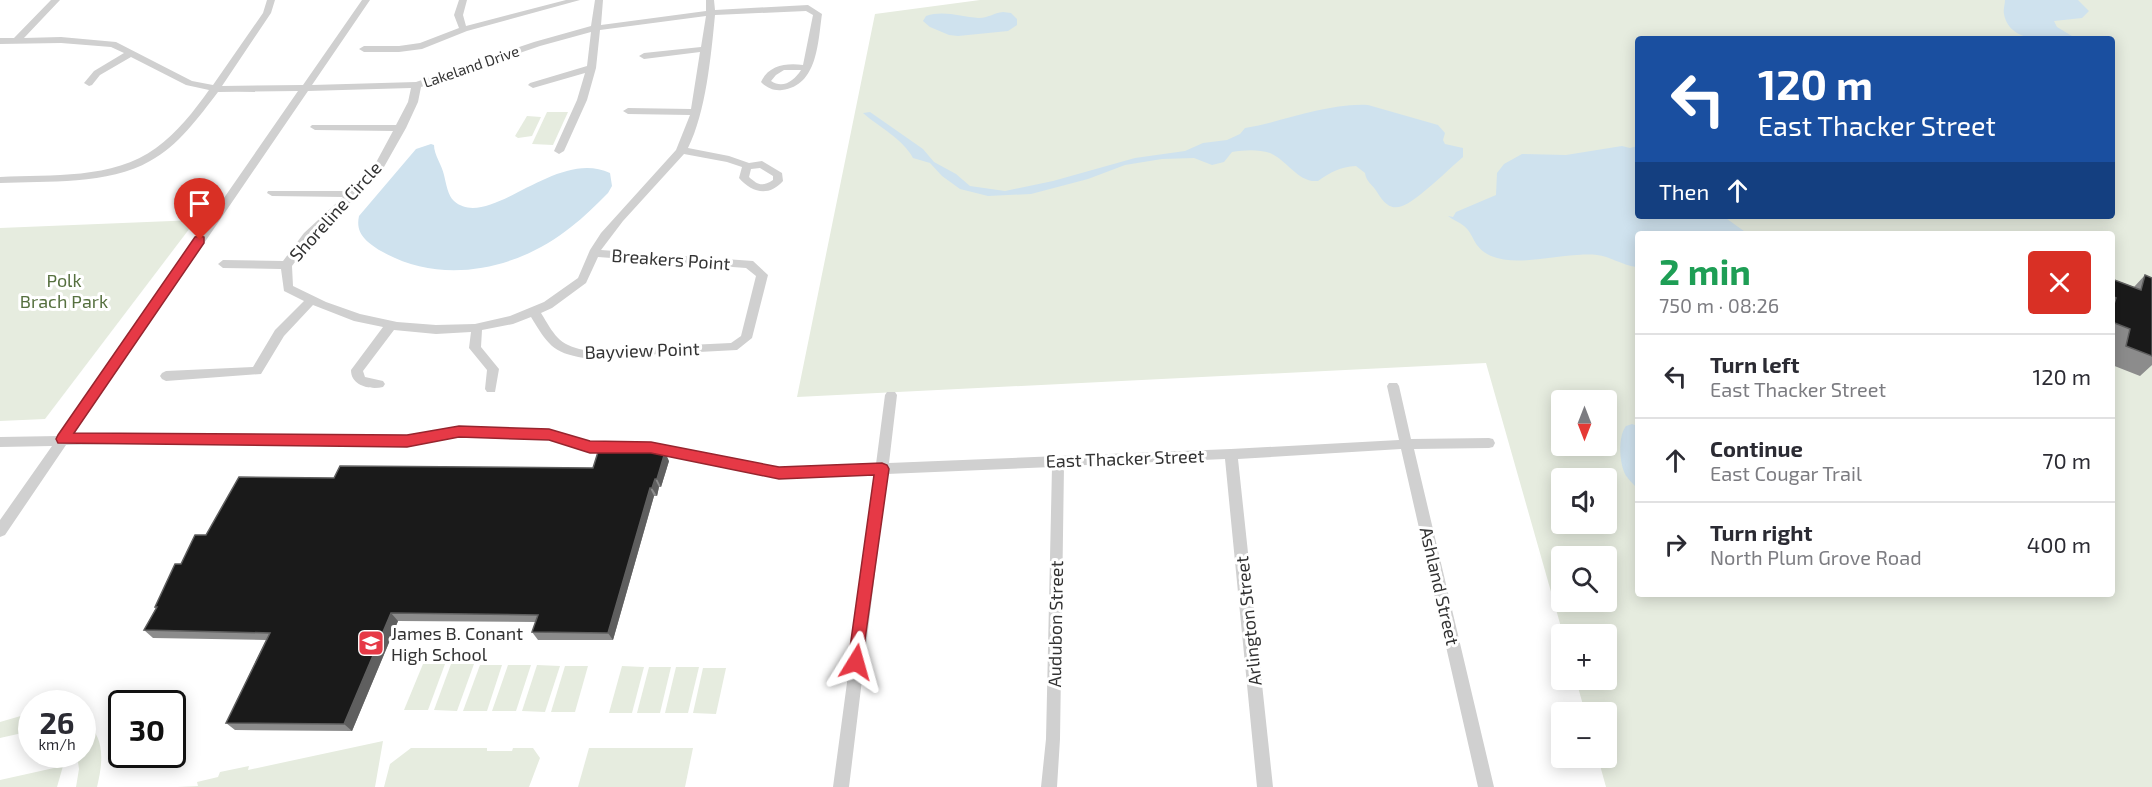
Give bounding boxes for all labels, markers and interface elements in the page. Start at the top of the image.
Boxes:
street label: Lakeland Drive [421,41,521,91]
text: 120 m [1758,58,1873,108]
icon: left [1659,60,1737,138]
text: East Thacker Street [1758,109,1996,141]
street label: Shoreline Circle [284,156,386,266]
icon: ahead [1721,174,1754,207]
pin [174,178,225,240]
text: Then [1659,178,1709,204]
icon: arrive [183,187,216,220]
street label: Breakers Point [611,244,731,274]
text: 2 min [1659,249,1751,292]
button: close [2028,251,2091,314]
park label: Polk Brach Park [20,269,108,312]
text: 750 m · 08:26 [1659,293,1779,317]
street label: Bayview Point [584,337,700,363]
text: Turn left [1710,351,1799,377]
icon: left [1659,360,1692,393]
text: 120 m [2032,363,2091,389]
text: East Thacker Street [1710,377,1886,401]
north arrow [1551,390,1617,456]
map controls [1551,390,1617,768]
text: Continue [1710,435,1803,461]
street label: East Thacker Street [1045,444,1205,472]
icon: ahead [1659,444,1692,477]
text: 70 m [2042,447,2091,473]
text: East Cougar Trail [1710,461,1862,485]
button: sound [1551,468,1617,534]
text: Turn right [1710,519,1812,545]
street label: Ashland Street [1416,525,1464,647]
icon: right [1659,528,1692,561]
text: 400 m [2027,531,2091,557]
text: North Plum Grove Road [1710,545,1922,569]
button: search [1551,546,1617,612]
street label: Arlington Street [1230,555,1266,687]
street label: Audubon Street [1043,560,1067,688]
place label: James B. Conant High School [391,622,523,665]
button: + [1551,624,1617,690]
school or university icon: James B. Conant High School [356,628,386,658]
position arrow [824,630,888,694]
speed limit sign: 30 [108,690,186,768]
button: − [1551,702,1617,768]
text: 26 [39,704,75,740]
text: km/h [38,735,76,753]

